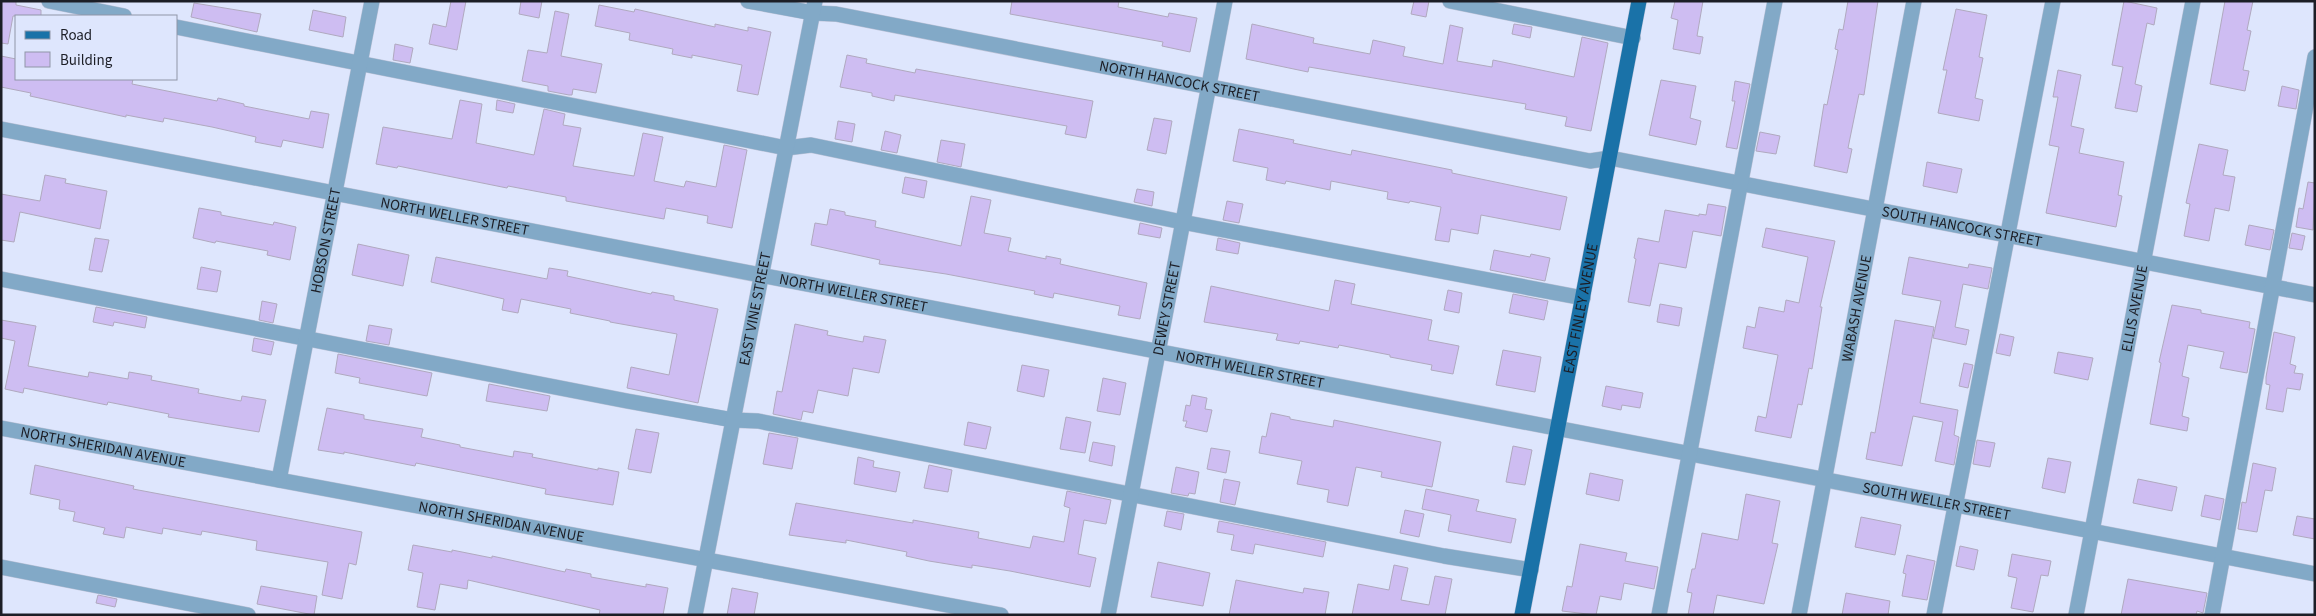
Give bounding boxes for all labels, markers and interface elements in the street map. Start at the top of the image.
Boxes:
legend [15,15,178,80]
text: Road [60,25,92,46]
text: Building [60,50,113,71]
street label: NORTH HANCOCK STREET [1097,55,1261,107]
street label: HOBSON STREET [305,186,346,295]
street label: NORTH WELLER STREET [379,192,531,241]
street label: SOUTH HANCOCK STREET [1880,201,2044,252]
street label: EAST FINLEY AVENUE [1558,242,1603,375]
street label: EAST VINE STREET [733,250,776,367]
street label: WABASH AVENUE [1836,253,1877,364]
street label: DEWEY STREET [1147,260,1186,357]
street label: ELLIS AVENUE [2116,263,2153,354]
street label: NORTH WELLER STREET [777,268,929,317]
street label: NORTH WELLER STREET [1174,345,1326,394]
street label: NORTH SHERIDAN AVENUE [19,421,188,473]
street label: SOUTH WELLER STREET [1861,477,2012,526]
street label: NORTH SHERIDAN AVENUE [417,496,586,547]

